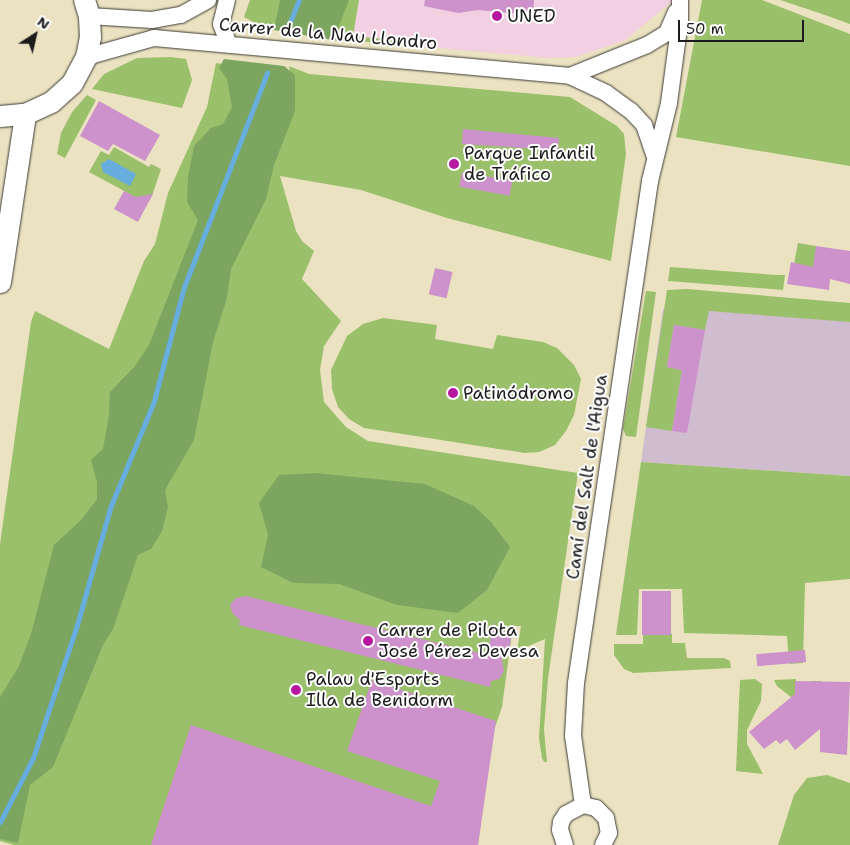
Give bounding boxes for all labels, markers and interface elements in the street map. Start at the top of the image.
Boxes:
place label: UNED [507,5,556,27]
north arrow [10,10,60,60]
marker: UNED [491,10,503,22]
scale bar [680,10,806,42]
text: N [34,12,53,33]
street label: Carrer de la Nau Llondro [218,14,438,54]
text: 50 m [686,19,724,39]
place label: Parque Infantil de Tráfico [464,143,595,186]
marker: Parque Infantil de Tráfico [448,158,460,170]
street label: Camí del Salt de l'Aigua [562,373,612,581]
place label: Patinódromo [463,382,574,404]
marker: Patinódromo [447,387,459,399]
place label: Carrer de Pilota José Pérez Devesa [378,620,539,662]
marker: Carrer de Pilota José Pérez Devesa [362,635,374,647]
place label: Palau d'Esports Illa de Benidorm [306,669,453,712]
marker: Palau d'Esports Illa de Benidorm [290,684,302,696]

